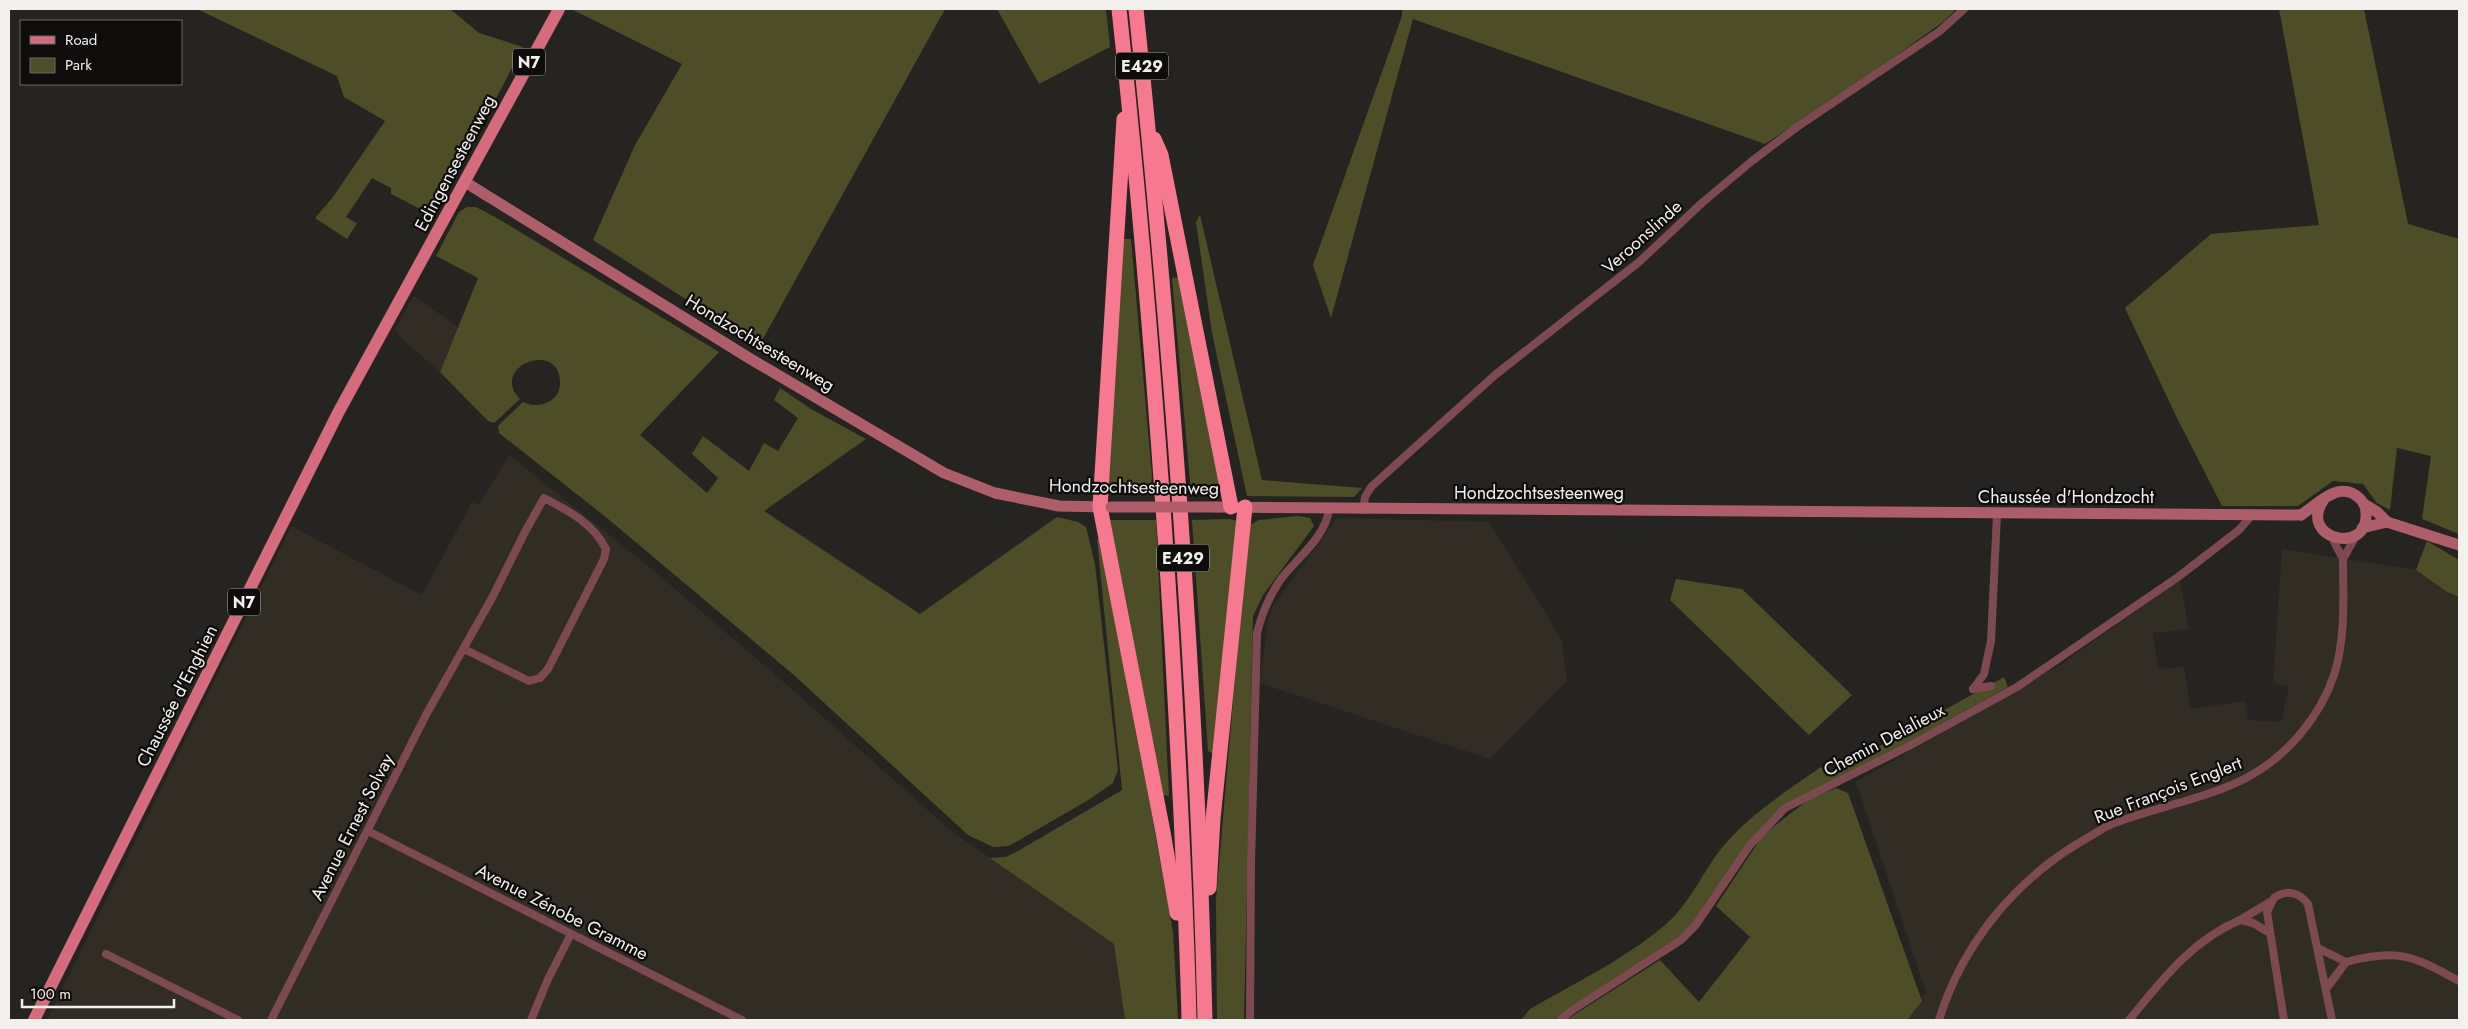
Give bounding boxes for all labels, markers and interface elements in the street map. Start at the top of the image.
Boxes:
legend [20,20,182,85]
text: Road [65,29,97,51]
road number: N7 [513,48,545,76]
road number: E429 [1116,52,1168,80]
text: Park [65,54,92,76]
street label: Edingensesteenweg [408,90,502,236]
street label: Veroonslinde [1596,194,1688,280]
street label: Hondzochtsesteenweg [680,288,840,398]
street label: Hondzochtsesteenweg [1049,473,1219,501]
street label: Hondzochtsesteenweg [1454,480,1624,506]
street label: Chaussée d'Hondzocht [1978,484,2155,510]
road number: E429 [1157,544,1209,572]
road number: N7 [228,588,260,616]
street label: Chaussée d'Enghien [130,621,224,771]
street label: Chemin Delalieux [1819,697,1950,783]
street label: Avenue Ernest Solvay [304,749,400,905]
street label: Rue François Englert [2090,750,2246,830]
street label: Avenue Zénobe Gramme [471,857,653,967]
scale bar [22,976,175,1008]
text: 100 m [30,983,71,1005]

